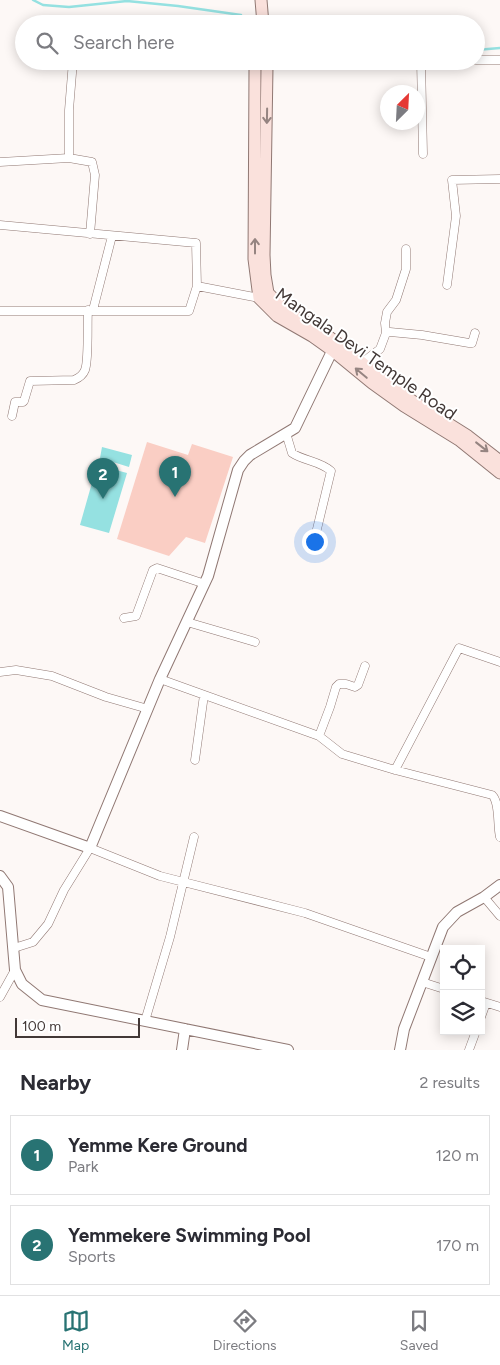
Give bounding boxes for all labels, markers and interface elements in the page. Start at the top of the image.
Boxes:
search box [15,15,485,70]
icon: search [33,29,61,57]
text: Search here [73,31,175,54]
north arrow [380,85,425,130]
one-way arrow [262,107,271,123]
one-way arrow [250,238,259,254]
street label: Mangala Devi Temple Road [271,283,461,425]
one-way arrow [355,368,368,379]
one-way arrow [475,442,489,452]
pin: 1 [159,456,191,497]
pin: 2 [87,458,119,499]
your location [302,529,328,555]
map controls [440,945,485,1035]
button: locate [440,945,485,990]
button: layers [440,990,485,1035]
scale bar [15,1015,140,1038]
text: 100 m [22,1018,61,1035]
text: Nearby [20,1070,91,1095]
text: 2 results [420,1073,480,1092]
text: Yemme Kere Ground [68,1134,247,1157]
text: 1 [34,1146,40,1165]
text: 120 m [436,1146,479,1165]
text: Park [68,1157,98,1176]
text: Yemmekere Swimming Pool [68,1224,311,1247]
text: 2 [32,1236,42,1255]
text: 170 m [436,1236,479,1255]
text: Sports [68,1247,115,1266]
tab: Map [62,1307,90,1354]
tab: Directions [213,1307,277,1354]
tab: Saved [400,1307,438,1354]

